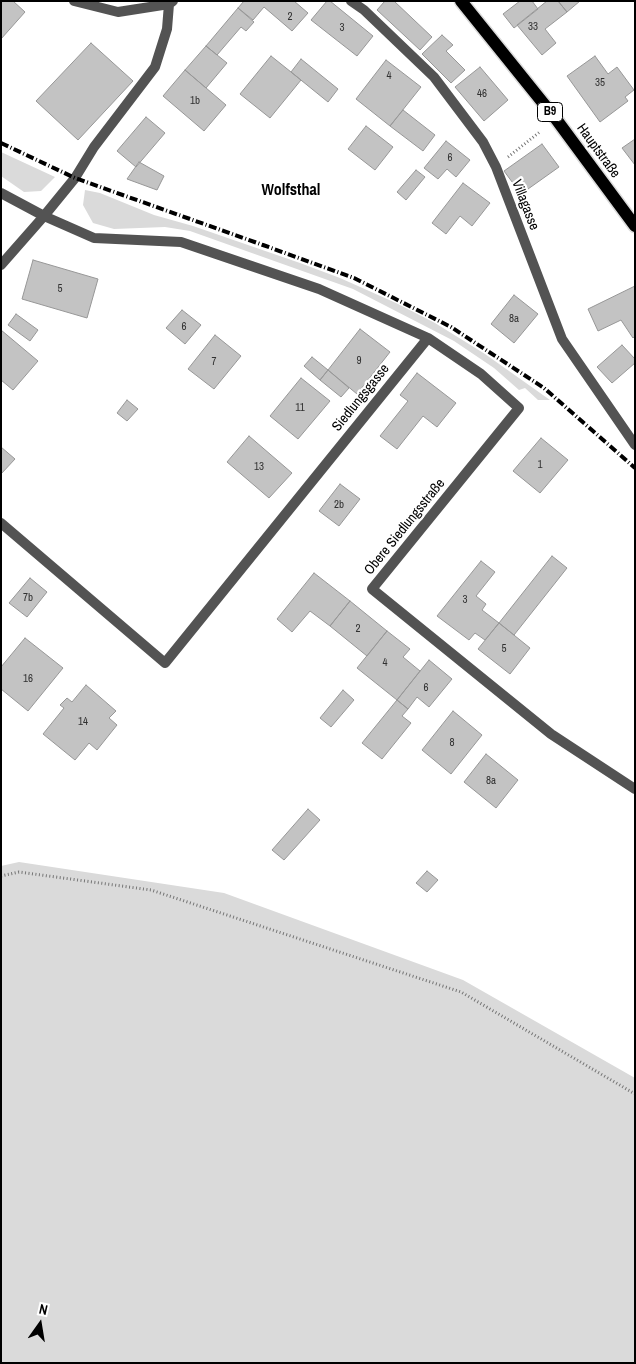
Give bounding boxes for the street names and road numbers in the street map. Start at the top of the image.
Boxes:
road number: B9 [538,102,562,121]
street label: Hauptstraße [573,121,623,181]
street label: Villagasse [508,177,542,233]
street label: Siedlungsgasse [329,361,393,435]
street label: Obere Siedlungsstraße [361,476,449,578]

